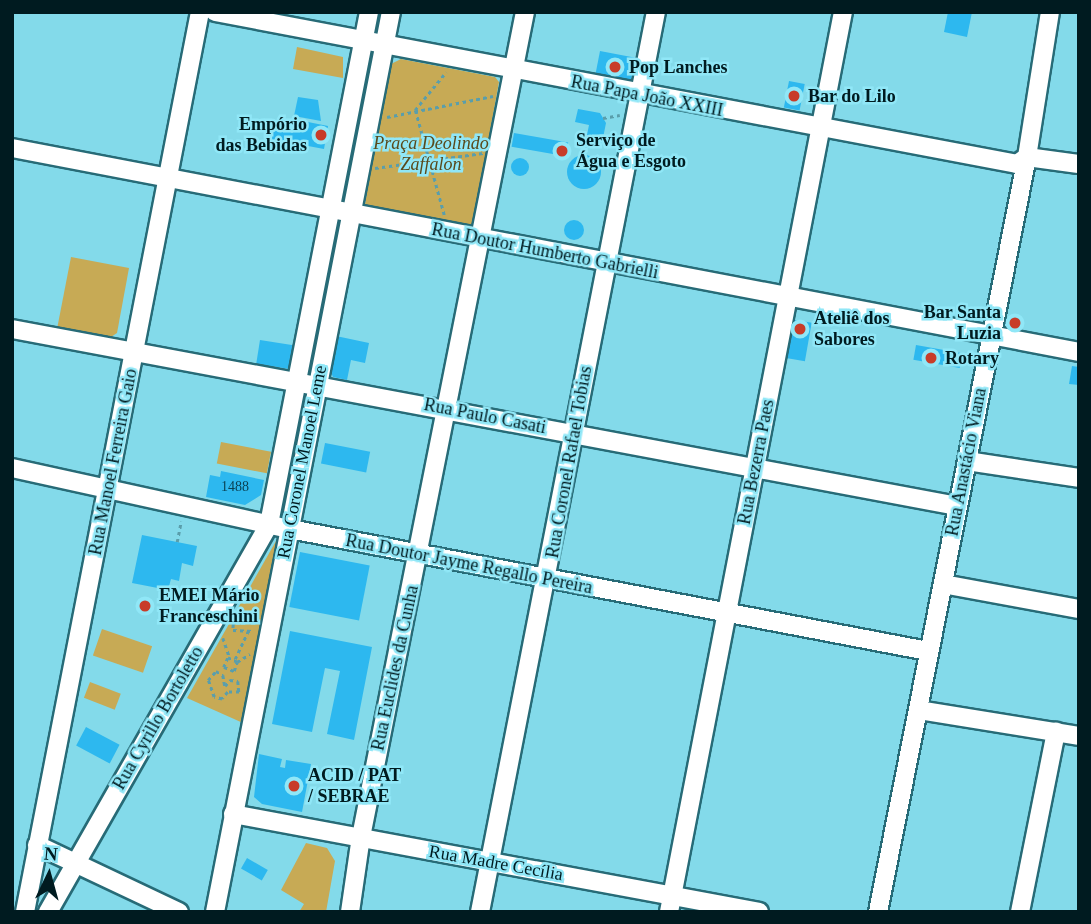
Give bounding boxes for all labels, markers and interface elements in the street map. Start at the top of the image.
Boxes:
place label: Pop Lanches [629,56,728,78]
marker: Pop Lanches [607,59,623,75]
street label: Rua Papa João XXIII [569,71,725,121]
place label: Bar do Lilo [808,85,896,107]
marker: Bar do Lilo [786,88,802,104]
place label: Empório das Bebidas [215,114,307,156]
marker: Empório das Bebidas [313,127,329,143]
place label: Serviço de Água e Esgoto [576,130,686,172]
park label: Praça Deolindo Zaffalon [373,133,489,176]
marker: Serviço de Água e Esgoto [554,143,570,159]
street label: Rua Doutor Humberto Gabrielli [430,218,660,284]
place label: Bar Santa Luzia [923,302,1001,344]
place label: Ateliê dos Sabores [814,308,889,350]
marker: Bar Santa Luzia [1007,315,1023,331]
marker: Ateliê dos Sabores [792,321,808,337]
place label: Rotary [945,347,999,369]
marker: Rotary [923,350,939,366]
street label: Rua Coronel Manoel Leme [273,364,331,560]
street label: Rua Coronel Rafael Tobias [541,364,597,560]
street label: Rua Manoel Ferreira Gaio [84,367,142,557]
street label: Rua Anastácio Viana [941,385,991,539]
street label: Rua Paulo Casati [422,394,548,438]
street label: Rua Bezerra Paes [733,398,779,526]
house number: 1488 [221,479,249,495]
street label: Rua Doutor Jayme Regallo Pereira [344,529,594,599]
street label: Rua Euclides da Cunha [367,583,423,753]
place label: EMEI Mário Franceschini [159,585,259,628]
marker: EMEI Mário Franceschini [137,598,153,614]
street label: Rua Cyrillo Bortoletto [108,642,208,794]
place label: ACID / PAT / SEBRAE [308,765,401,808]
marker: ACID / PAT / SEBRAE [286,778,302,794]
north arrow [14,840,84,910]
street label: Rua Madre Cecília [427,841,565,885]
text: N [43,843,59,865]

